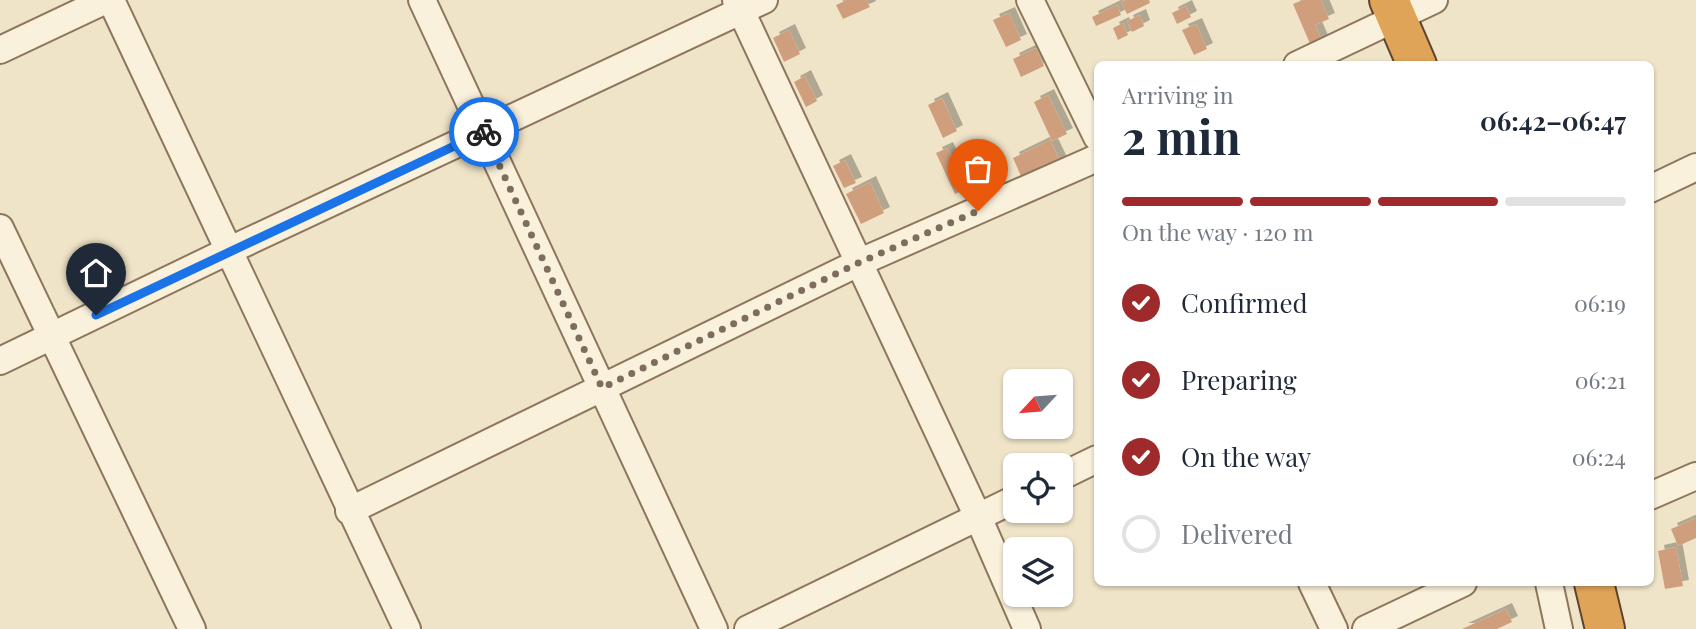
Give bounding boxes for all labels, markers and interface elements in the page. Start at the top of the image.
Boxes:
text: Arriving in [1122,79,1234,110]
courier [449,97,519,167]
text: 06:42–06:47 [1480,103,1626,138]
text: 2 min [1122,105,1241,167]
icon: bike [465,113,503,151]
pin [948,139,1008,211]
icon: bag [959,150,997,188]
text: On the way · 120 m [1122,216,1314,247]
pin [66,243,126,315]
icon: home [77,254,115,292]
icon: check [1122,284,1160,322]
text: Confirmed [1181,285,1308,320]
text: 06:19 [1574,287,1626,318]
icon: check [1122,361,1160,399]
text: Preparing [1181,362,1297,397]
text: 06:21 [1575,364,1626,395]
north arrow [1003,369,1073,439]
map controls [1003,369,1073,607]
icon: check [1122,438,1160,476]
text: On the way [1181,439,1311,474]
text: 06:24 [1572,441,1626,472]
button: locate [1003,453,1073,523]
text: Delivered [1181,516,1293,551]
button: layers [1003,537,1073,607]

